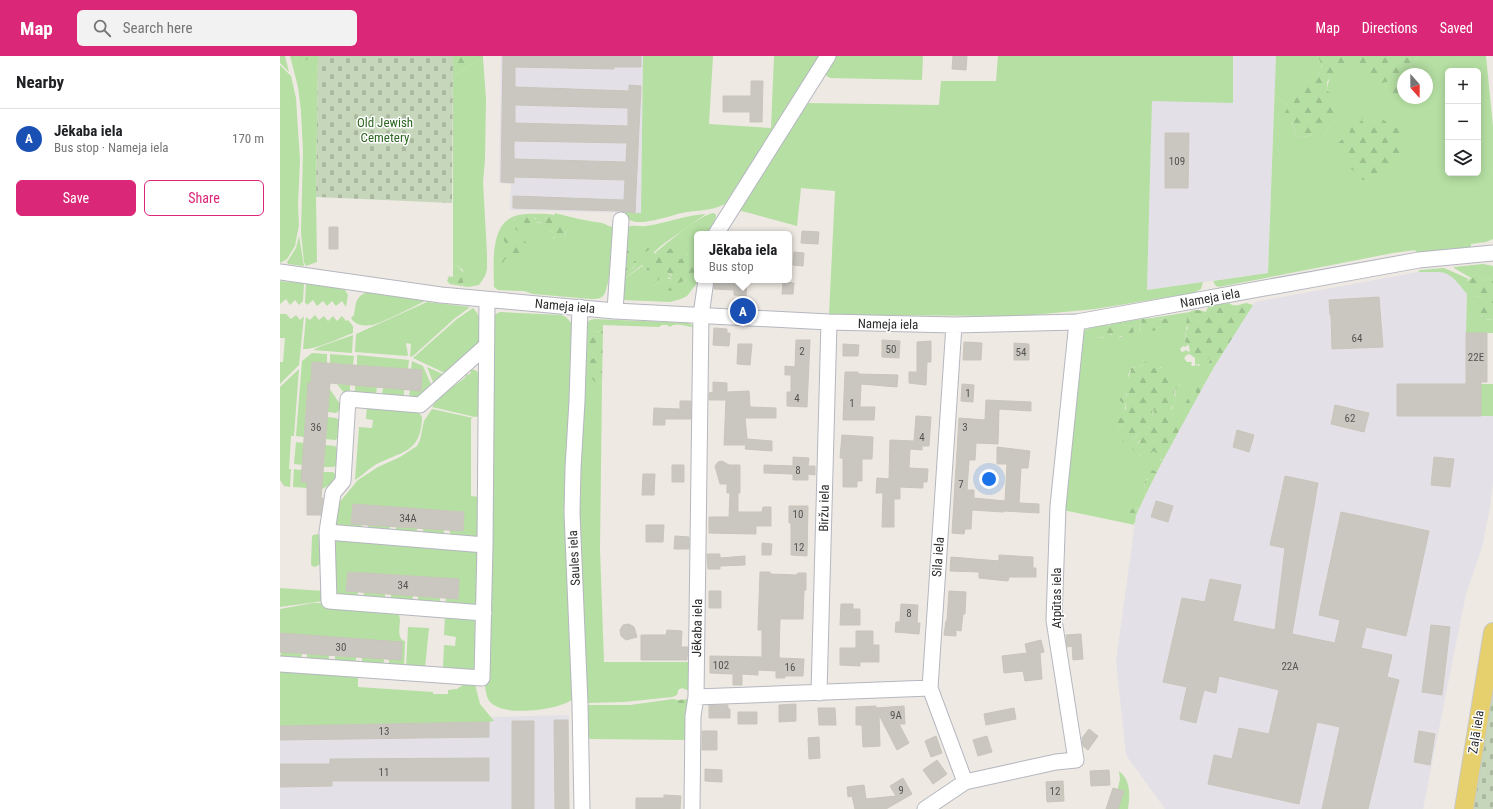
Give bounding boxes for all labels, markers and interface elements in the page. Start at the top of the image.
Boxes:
search box [77,10,357,46]
text: Map [20,17,53,40]
icon: search [91,17,113,39]
text: Search here [123,19,193,37]
text: Map [1316,20,1340,36]
text: Directions [1362,20,1418,36]
text: Saved [1440,20,1473,36]
north arrow [1397,68,1433,104]
map controls [1445,68,1481,176]
button: + [1445,68,1481,104]
text: Nearby [16,72,64,92]
button: − [1445,104,1481,140]
park label: Old Jewish Cemetery [357,115,413,145]
text: Jēkaba iela [54,122,123,140]
text: A [25,131,33,146]
text: 170 m [232,131,264,146]
text: Bus stop · Nameja iela [54,140,169,155]
button: layers [1445,140,1481,176]
house number: 109 [1169,155,1185,168]
button: Save [16,180,136,216]
button: Share [144,180,264,216]
popup [694,231,792,283]
text: Jēkaba iela [709,241,777,259]
text: Bus stop [709,259,754,274]
street label: Nameja iela [1179,285,1241,311]
street label: Nameja iela [534,296,596,316]
pin: A [730,296,756,326]
street label: Nameja iela [858,316,918,332]
house number: 64 [1352,332,1363,345]
house number: 50 [886,343,896,356]
house number: 2 [799,345,805,358]
house number: 54 [1016,346,1027,359]
house number: 22E [1468,351,1485,364]
house number: 1 [965,387,971,400]
house number: 4 [794,392,800,405]
house number: 1 [849,397,855,410]
house number: 62 [1345,412,1355,425]
house number: 36 [311,421,321,434]
house number: 3 [962,421,968,434]
house number: 4 [919,431,925,444]
house number: 8 [795,464,801,477]
your location [979,469,999,489]
house number: 7 [958,478,964,491]
street label: Biržu iela [816,484,832,532]
house number: 10 [793,508,803,521]
house number: 34A [399,512,417,525]
street label: Saules iela [565,530,583,586]
street label: Sila iela [929,536,947,578]
house number: 12 [794,541,804,554]
street label: Atpūtas iela [1049,567,1064,629]
house number: 34 [398,579,409,592]
street label: Jēkaba iela [689,599,705,657]
house number: 8 [906,607,912,620]
house number: 30 [336,641,346,654]
house number: 102 [713,659,729,672]
house number: 22A [1281,660,1299,673]
house number: 16 [785,661,795,674]
house number: 9A [890,709,903,722]
street label: Zaļā iela [1465,709,1488,755]
house number: 13 [379,725,389,738]
house number: 11 [379,766,389,779]
house number: 9 [898,784,904,797]
house number: 12 [1050,785,1060,798]

